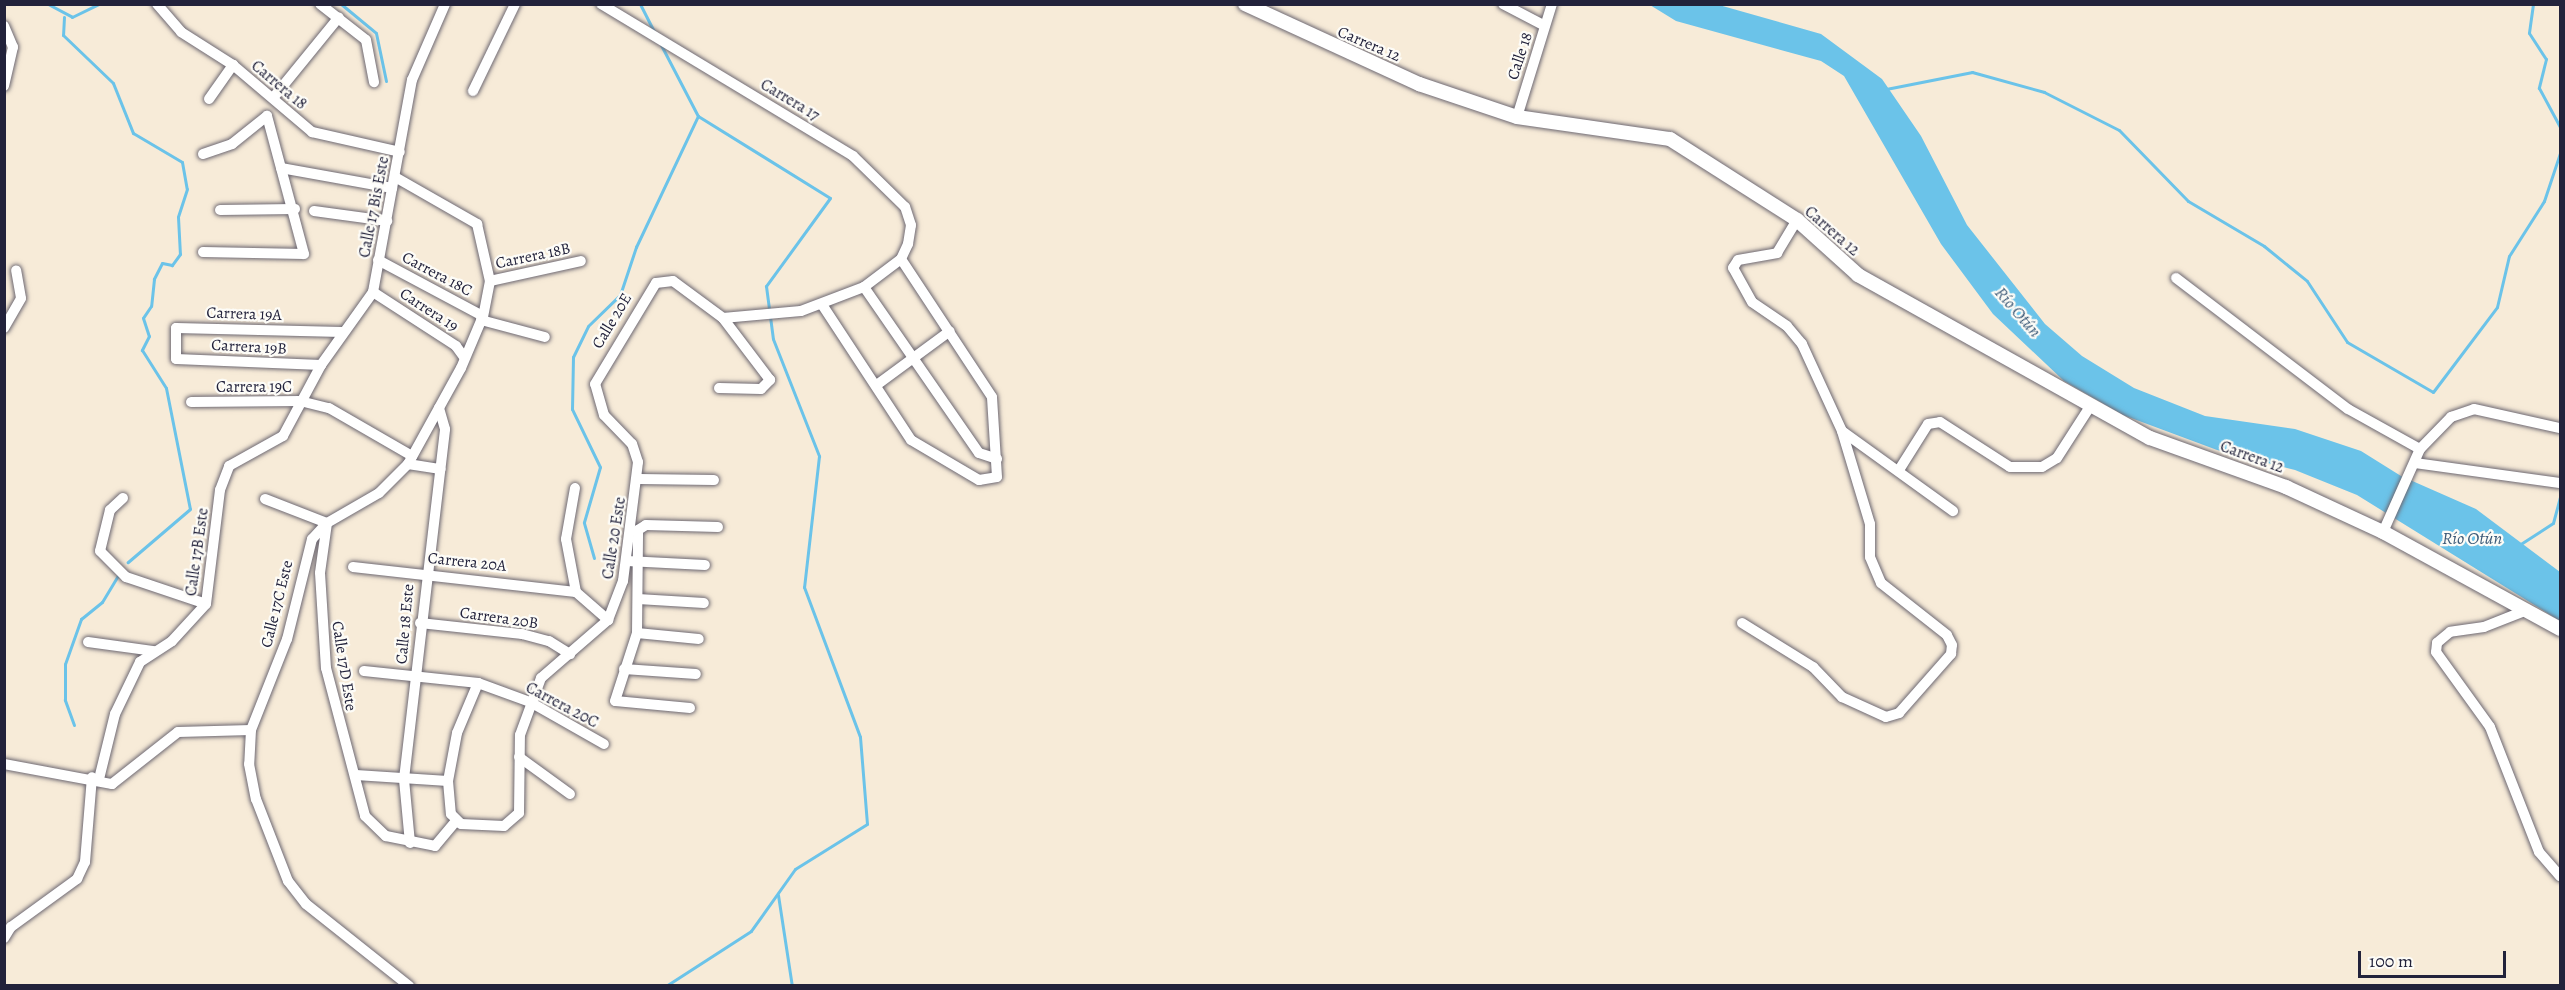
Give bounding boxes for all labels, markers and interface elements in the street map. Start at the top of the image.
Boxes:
street label: Carrera 12 [1335,22,1403,66]
street label: Calle 18 [1503,30,1537,82]
street label: Carrera 18 [247,56,311,114]
street label: Carrera 17 [757,75,823,125]
street label: Calle 17 Bis Este [355,155,393,259]
street label: Carrera 12 [1801,202,1863,260]
street label: Carrera 18B [494,239,572,273]
street label: Carrera 18C [399,248,475,300]
water label: Río Otún [1990,282,2046,342]
street label: Carrera 19 [396,284,462,336]
street label: Calle 20E [588,290,636,352]
street label: Carrera 19A [206,303,282,325]
street label: Carrera 19B [211,335,287,359]
street label: Carrera 19C [216,377,292,397]
street label: Carrera 12 [2218,437,2286,477]
street label: Calle 20 Este [598,495,630,581]
street label: Calle 17B Este [181,507,213,597]
water label: Río Otún [2442,527,2502,549]
street label: Carrera 20A [427,548,507,576]
street label: Calle 17C Este [257,558,297,650]
street label: Calle 18 Este [392,583,418,665]
street label: Carrera 20B [459,603,539,633]
street label: Calle 17D Este [327,620,361,712]
street label: Carrera 20C [522,678,602,732]
scale bar [2361,939,2510,977]
text: 100 m [2369,949,2413,973]

